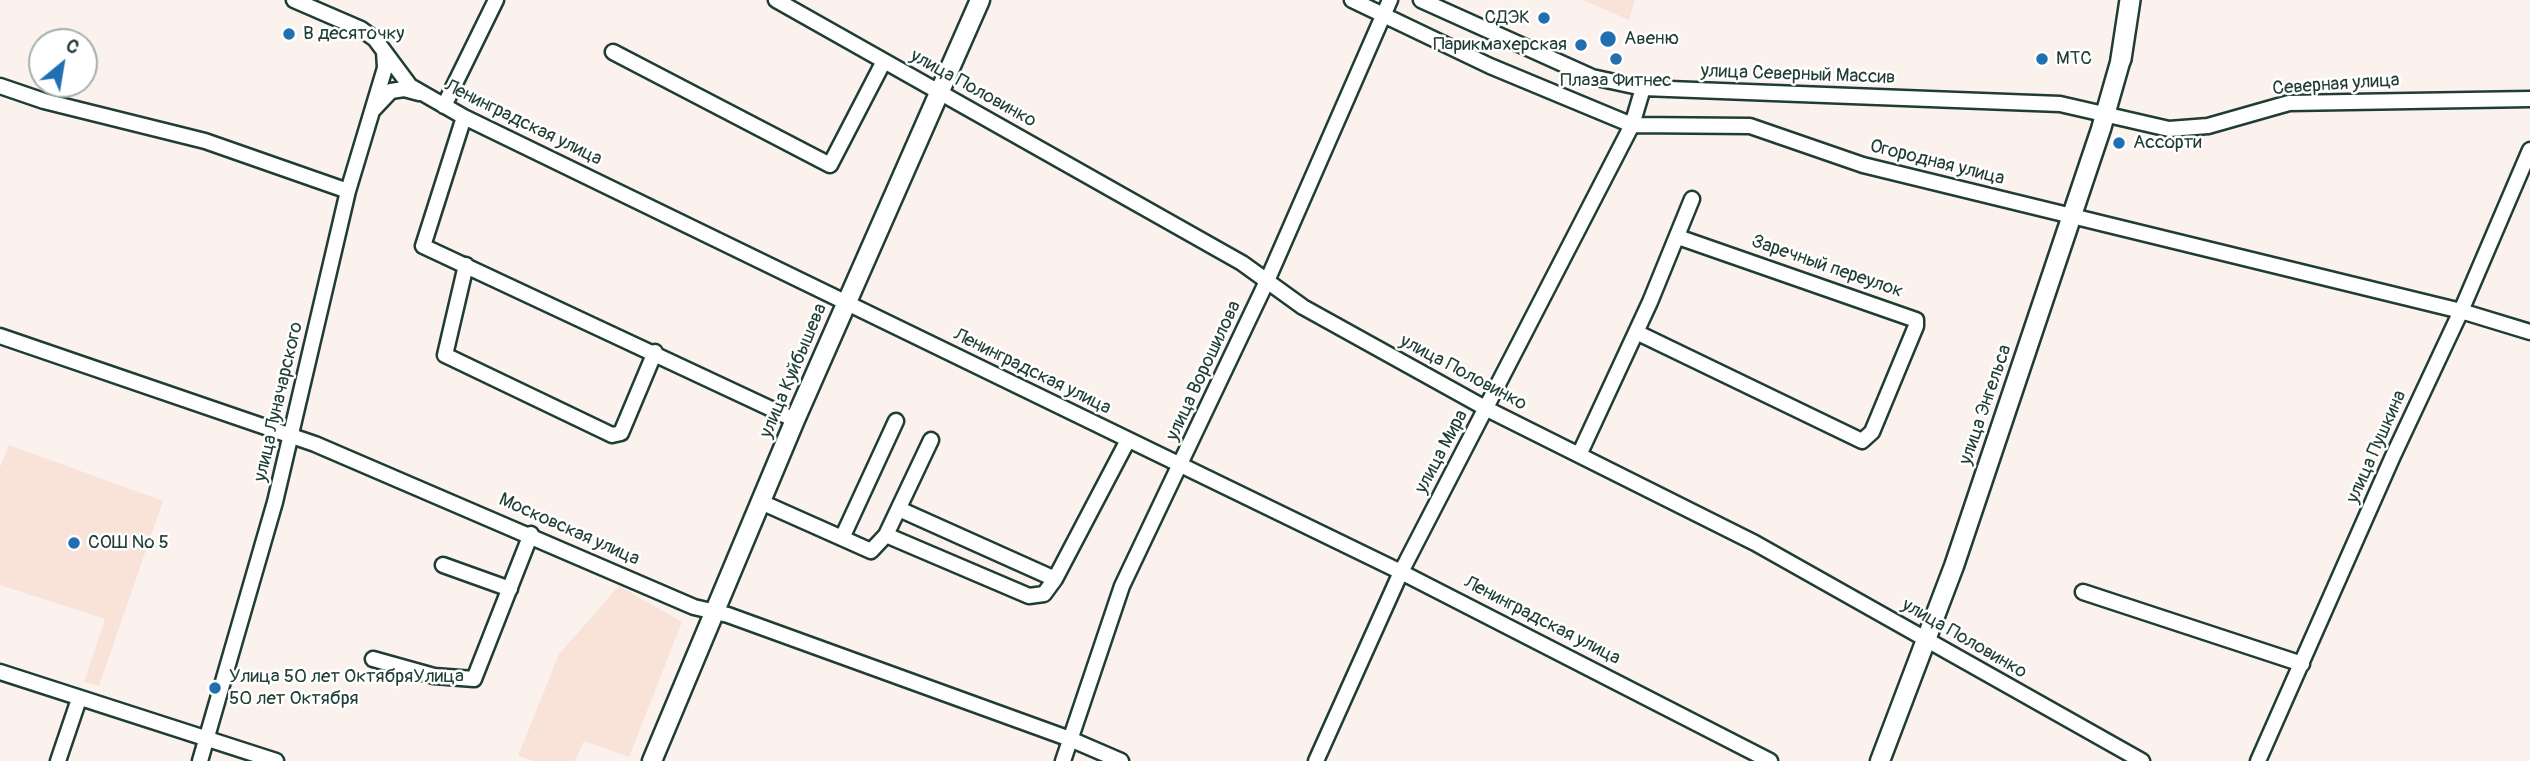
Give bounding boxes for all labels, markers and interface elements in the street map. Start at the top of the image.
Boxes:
place label: СДЭК [1485,7,1530,29]
marker: СДЭК [1536,10,1552,26]
place label: В десяточку [303,23,404,45]
marker: В десяточку [281,26,297,42]
north arrow [28,28,98,98]
place label: Авеню [1624,28,1679,50]
marker: Авеню [1598,29,1618,49]
text: С [61,33,84,60]
place label: Парикмахерская [1433,34,1567,56]
marker: Парикмахерская [1573,37,1589,53]
street label: улица Половинко [906,45,1040,133]
place label: МТС [2056,48,2092,70]
marker: Плаза Фитнес [1608,51,1624,67]
marker: МТС [2034,51,2050,67]
street label: улица Северный Массив [1700,60,1896,90]
street label: Северная улица [2272,69,2400,101]
place label: Плаза Фитнес [1560,70,1672,92]
street label: Ленинградская улица [440,75,606,171]
place label: Ассорти [2133,132,2202,154]
street label: Огородная улица [1867,135,2007,191]
marker: Ассорти [2111,135,2127,151]
street label: Заречный переулок [1748,230,1906,304]
street label: улица Ворошилова [1162,297,1246,445]
street label: улица Куйбышева [755,300,833,442]
street label: улица Луначарского [250,320,308,484]
street label: Ленинградская улица [949,324,1115,420]
street label: улица Половинко [1396,330,1530,416]
street label: улица Энгельса [1955,342,2017,468]
street label: улица Пушкина [2342,387,2412,507]
street label: улица Мира [1410,406,1474,498]
street label: Московская улица [495,489,643,571]
place label: СОШ № 5 [88,532,169,554]
marker: СОШ № 5 [66,535,82,551]
street label: Ленинградская улица [1460,572,1624,670]
street label: улица Половинко [1897,594,2031,684]
place label: Улица 50 лет ОктябряУлица 50 лет Октября [229,666,464,710]
marker: Улица 50 лет ОктябряУлица 50 лет Октября [207,680,223,696]

